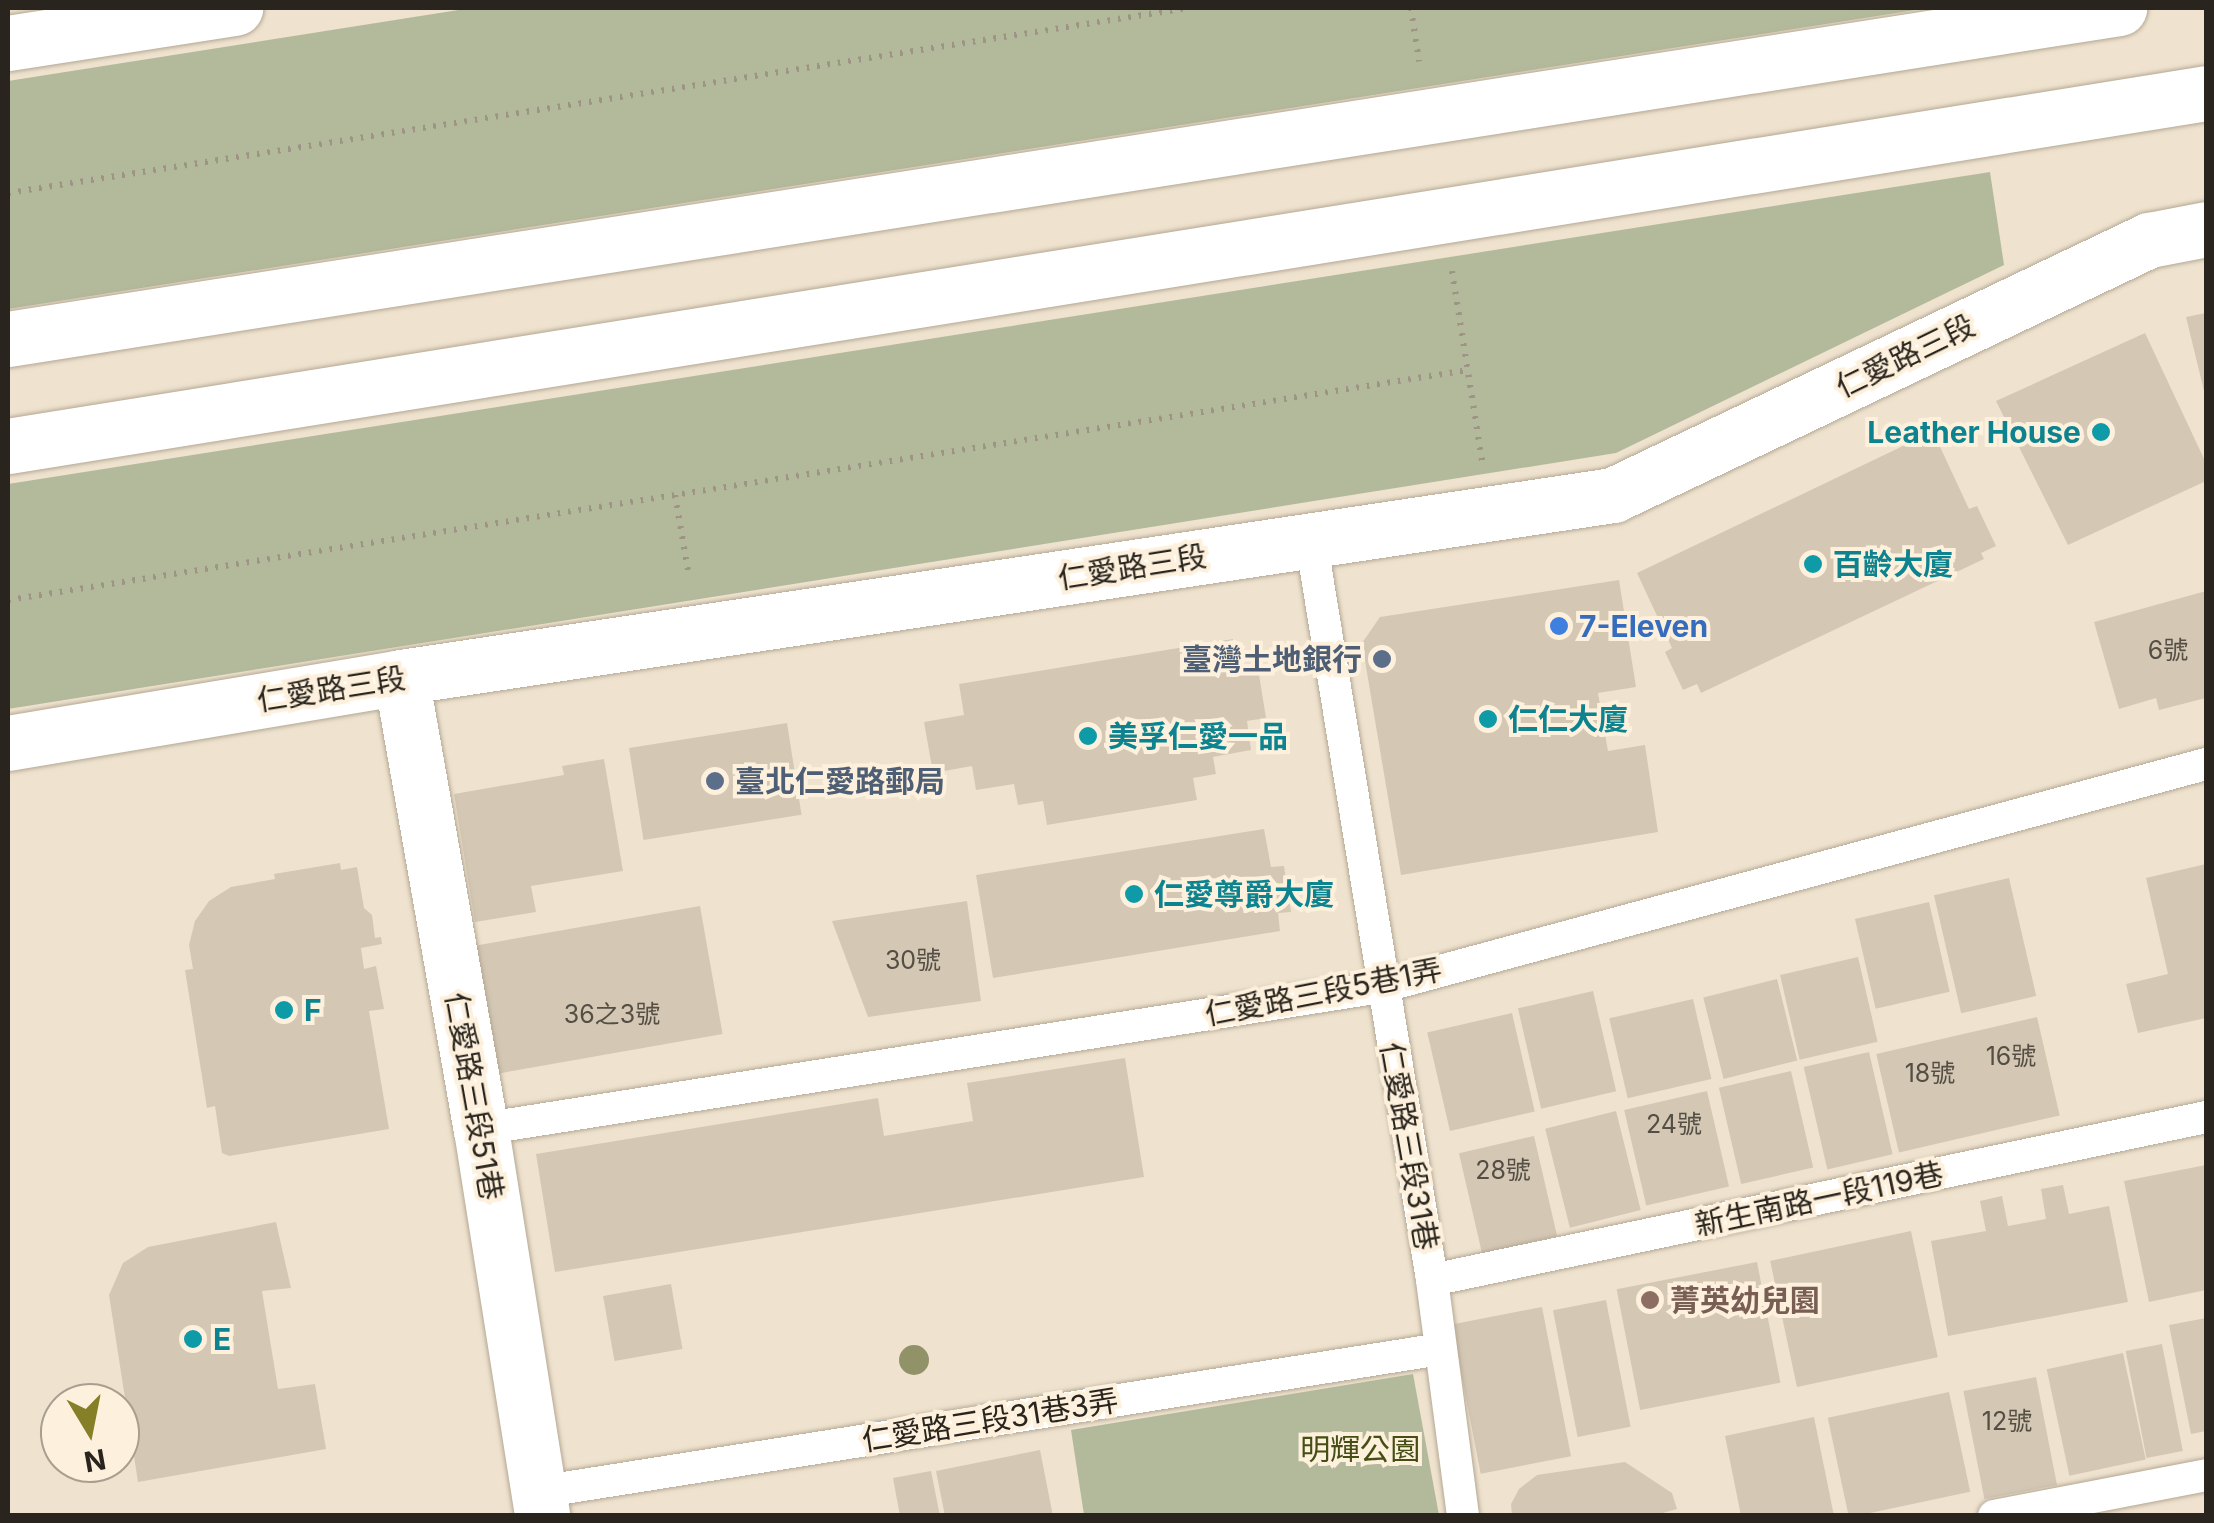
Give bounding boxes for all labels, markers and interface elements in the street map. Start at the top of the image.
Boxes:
street label: 仁愛路三段 [1830,307,1980,405]
place label: Leather House [1867,414,2081,450]
marker: Leather House [2090,421,2112,443]
street label: 仁愛路三段 [1055,537,1209,597]
place label: 百齡大廈 [1833,546,1953,582]
marker: 百齡大廈 [1802,553,1824,575]
place label: 7-Eleven [1579,608,1708,644]
marker: 7-Eleven [1548,615,1570,637]
house number: 6號 [2148,635,2188,665]
place label: 臺灣土地銀行 [1182,641,1362,677]
marker: 臺灣土地銀行 [1371,648,1393,670]
street label: 仁愛路三段 [254,659,408,719]
place label: 仁仁大廈 [1508,701,1628,737]
marker: 仁仁大廈 [1477,708,1499,730]
place label: 美孚仁愛一品 [1108,718,1288,754]
marker: 美孚仁愛一品 [1077,725,1099,747]
place label: 臺北仁愛路郵局 [735,763,945,799]
marker: 臺北仁愛路郵局 [704,770,726,792]
place label: 仁愛尊爵大廈 [1154,876,1334,912]
marker: 仁愛尊爵大廈 [1123,883,1145,905]
house number: 30號 [885,945,941,975]
street label: 仁愛路三段5巷1弄 [1202,951,1444,1033]
street label: 仁愛路三段51巷 [438,989,510,1203]
place label: F [304,992,322,1028]
marker: F [273,999,295,1021]
house number: 36之3號 [564,999,660,1029]
street label: 仁愛路三段31巷 [1373,1039,1445,1253]
house number: 16號 [1986,1041,2036,1071]
house number: 18號 [1905,1058,1955,1088]
house number: 24號 [1646,1109,1702,1139]
house number: 28號 [1475,1155,1531,1185]
street label: 新生南路一段119巷 [1692,1155,1946,1243]
place label: 菁英幼兒園 [1670,1282,1820,1318]
marker: 菁英幼兒園 [1639,1289,1661,1311]
place label: E [213,1321,231,1357]
marker: E [182,1328,204,1350]
street label: 仁愛路三段31巷3弄 [859,1382,1121,1458]
north arrow [40,1383,140,1483]
house number: 12號 [1982,1406,2032,1436]
park label: 明輝公園 [1300,1431,1420,1467]
text: N [81,1442,108,1479]

